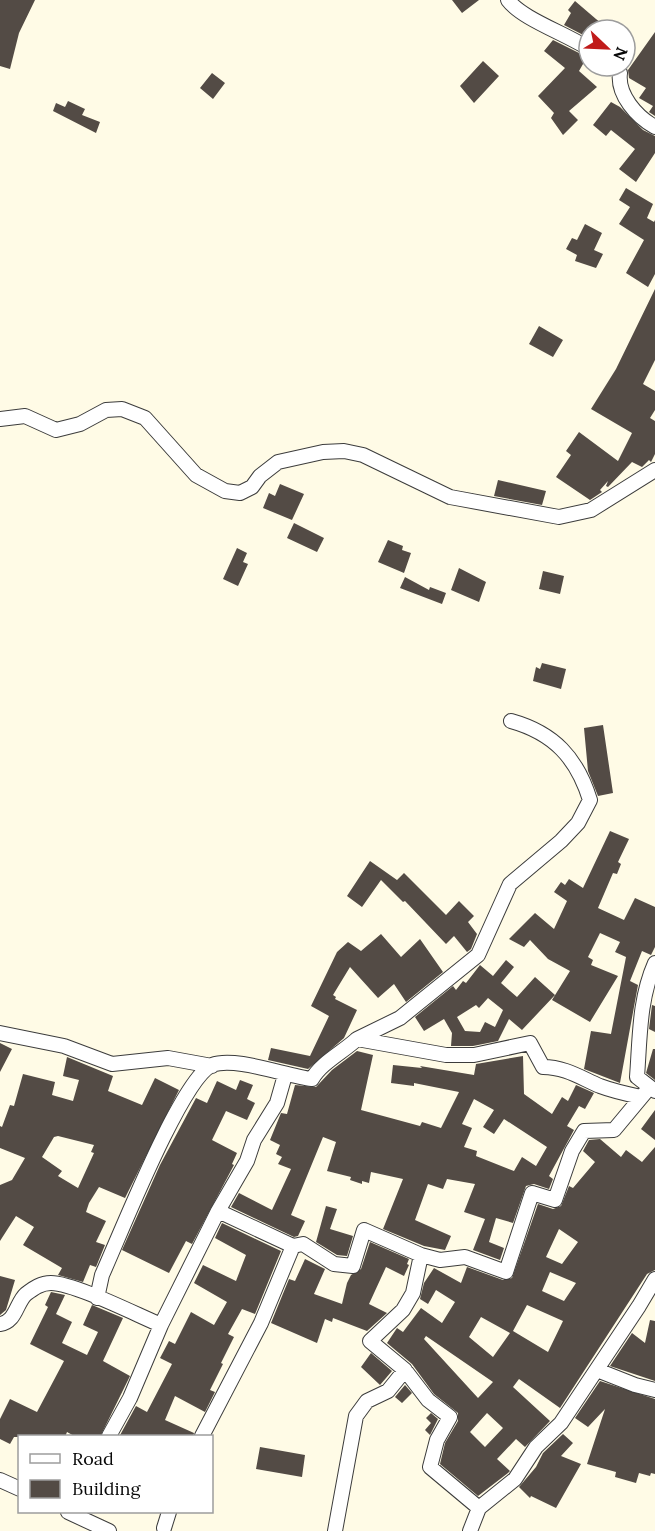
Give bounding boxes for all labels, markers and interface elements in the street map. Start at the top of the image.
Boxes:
north arrow [577,18,637,78]
text: N [609,44,632,63]
legend [18,1435,213,1513]
text: Road [72,1447,114,1470]
text: Building [72,1477,142,1500]

